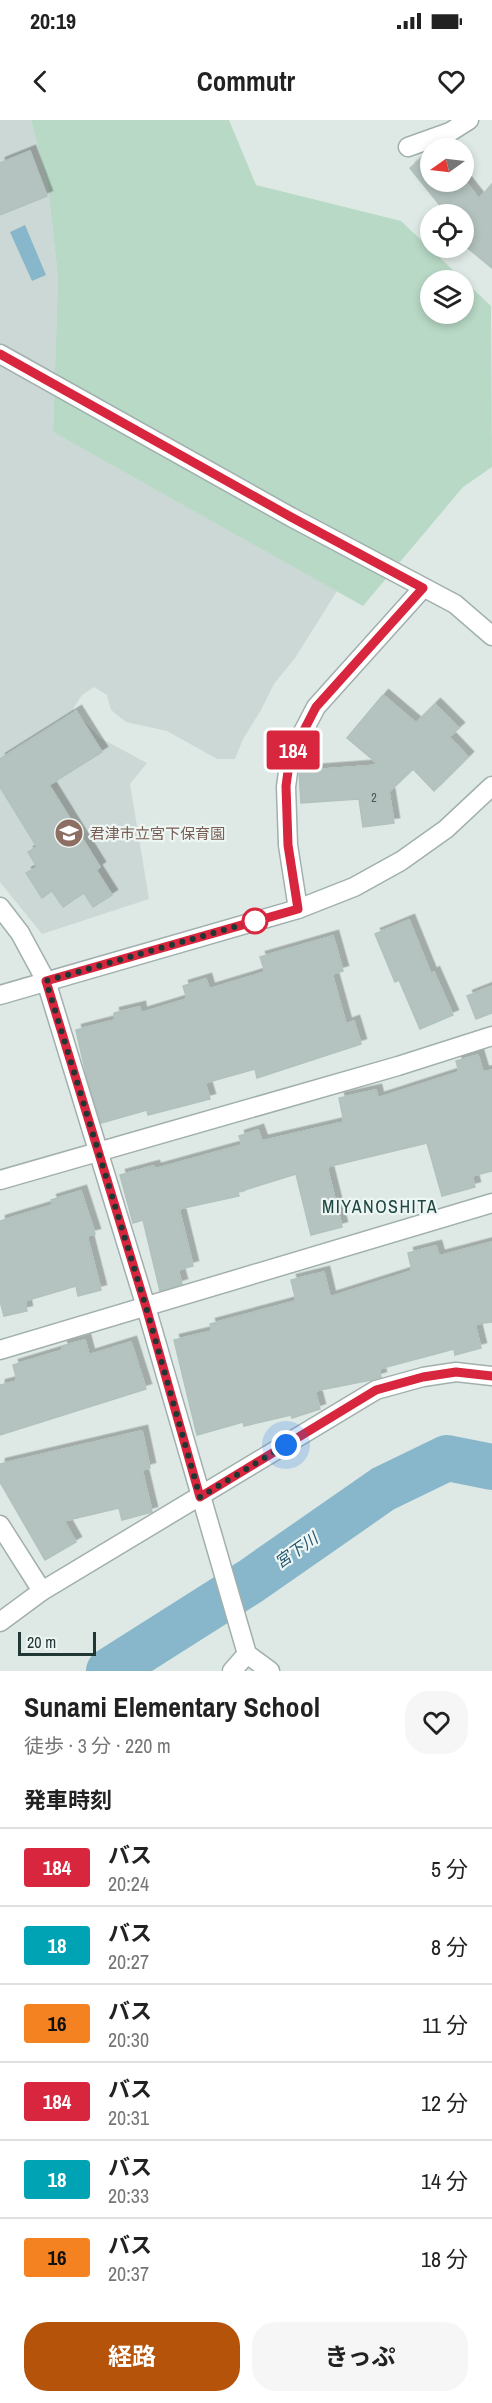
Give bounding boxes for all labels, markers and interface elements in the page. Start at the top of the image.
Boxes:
text: 20:19 [30,6,76,36]
text: Commutr [197,63,295,99]
icon: back [24,65,57,98]
icon: heart [435,65,468,98]
north arrow [420,138,474,192]
map controls [420,138,474,324]
button: locate [420,204,474,258]
button: layers [420,270,474,324]
line badge: 184 [258,730,328,770]
text: 184 [279,736,307,765]
house number: 2 [371,790,377,806]
school or university icon: 君津市立宮下保育園 [53,817,85,849]
place label: 君津市立宮下保育園 [90,823,225,844]
unlabelled marker [242,908,268,934]
district label: MIYANOSHITA [322,1194,438,1219]
your location [271,1430,301,1460]
water label: 宮下川 [270,1526,324,1573]
scale bar [18,1629,96,1656]
text: 20 m [27,1631,56,1653]
text: Sunami Elementary School [24,1688,320,1726]
button: heart [405,1691,468,1754]
text: 徒歩 · 3 分 · 220 m [24,1732,171,1759]
text: 発車時刻 [24,1785,112,1815]
text: バス [108,1840,152,1870]
text: 184 [43,1853,71,1882]
text: 5 分 [431,1854,468,1884]
text: 20:24 [108,1870,149,1897]
text: バス [108,1918,152,1948]
text: 18 [47,1931,67,1960]
text: 8 分 [431,1932,468,1962]
text: 20:27 [108,1948,149,1975]
text: バス [108,1996,152,2026]
text: 16 [47,2009,67,2038]
text: 11 分 [422,2010,468,2040]
text: 20:30 [108,2026,149,2053]
text: バス [108,2074,152,2104]
text: 184 [43,2087,71,2116]
text: 12 分 [421,2088,468,2118]
text: 20:31 [108,2104,149,2131]
text: バス [108,2152,152,2182]
text: 18 [47,2165,67,2194]
text: 14 分 [421,2166,468,2196]
text: 20:33 [108,2182,149,2209]
text: バス [108,2230,152,2260]
text: 16 [47,2243,67,2272]
text: 18 分 [421,2244,468,2274]
text: 20:37 [108,2260,149,2287]
button: 経路 [24,2322,240,2391]
button: きっぷ [252,2322,468,2391]

